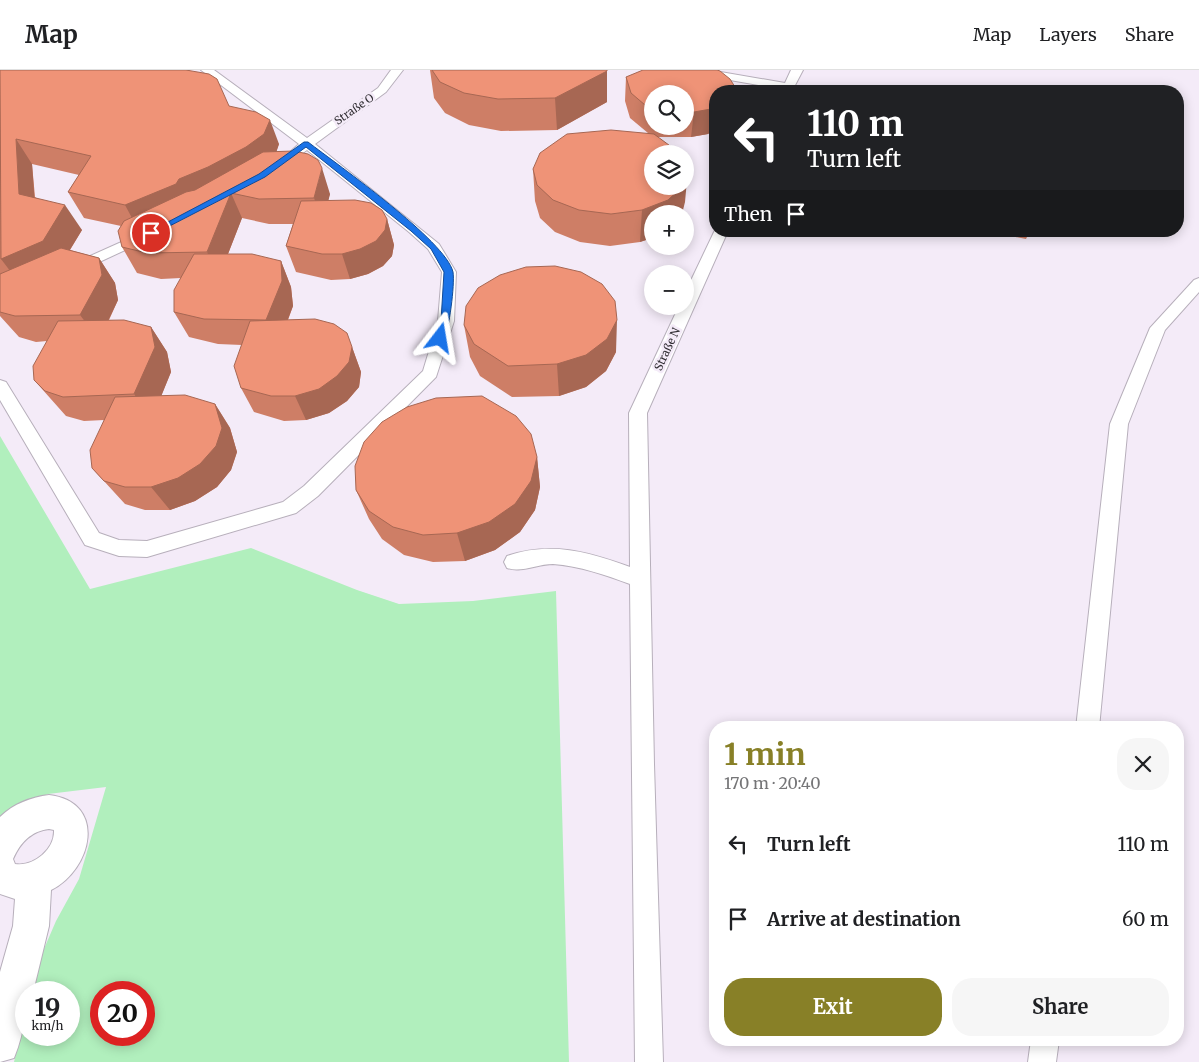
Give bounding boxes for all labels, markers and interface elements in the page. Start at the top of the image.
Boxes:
text: Map [25,19,78,50]
text: Map [973,23,1011,46]
text: Layers [1039,23,1097,46]
text: Share [1125,23,1174,46]
map controls [644,85,694,315]
button: search [644,85,694,135]
street label: Straße O [331,90,377,128]
text: 110 m [807,102,904,146]
icon: left [724,105,789,170]
button: layers [644,145,694,195]
text: Turn left [807,145,901,173]
icon: arrive [782,200,810,228]
text: Then [724,202,772,226]
button: + [644,205,694,255]
pin [130,212,172,254]
icon: arrive [137,219,165,247]
button: − [644,265,694,315]
position arrow [413,311,465,363]
street label: Straße N [651,325,683,373]
text: 1 min [724,735,806,773]
button: close [1117,738,1169,790]
text: 170 m · 20:40 [724,773,821,793]
icon: left [724,830,752,858]
text: Turn left [767,832,851,856]
text: 110 m [1118,832,1169,856]
icon: arrive [724,905,752,933]
text: Arrive at destination [767,907,961,931]
text: 60 m [1122,907,1169,931]
button: Exit [724,978,942,1036]
button: Share [952,978,1169,1036]
speed limit sign: 20 [90,981,155,1046]
text: 19 [35,991,60,1023]
text: km/h [32,1018,63,1033]

